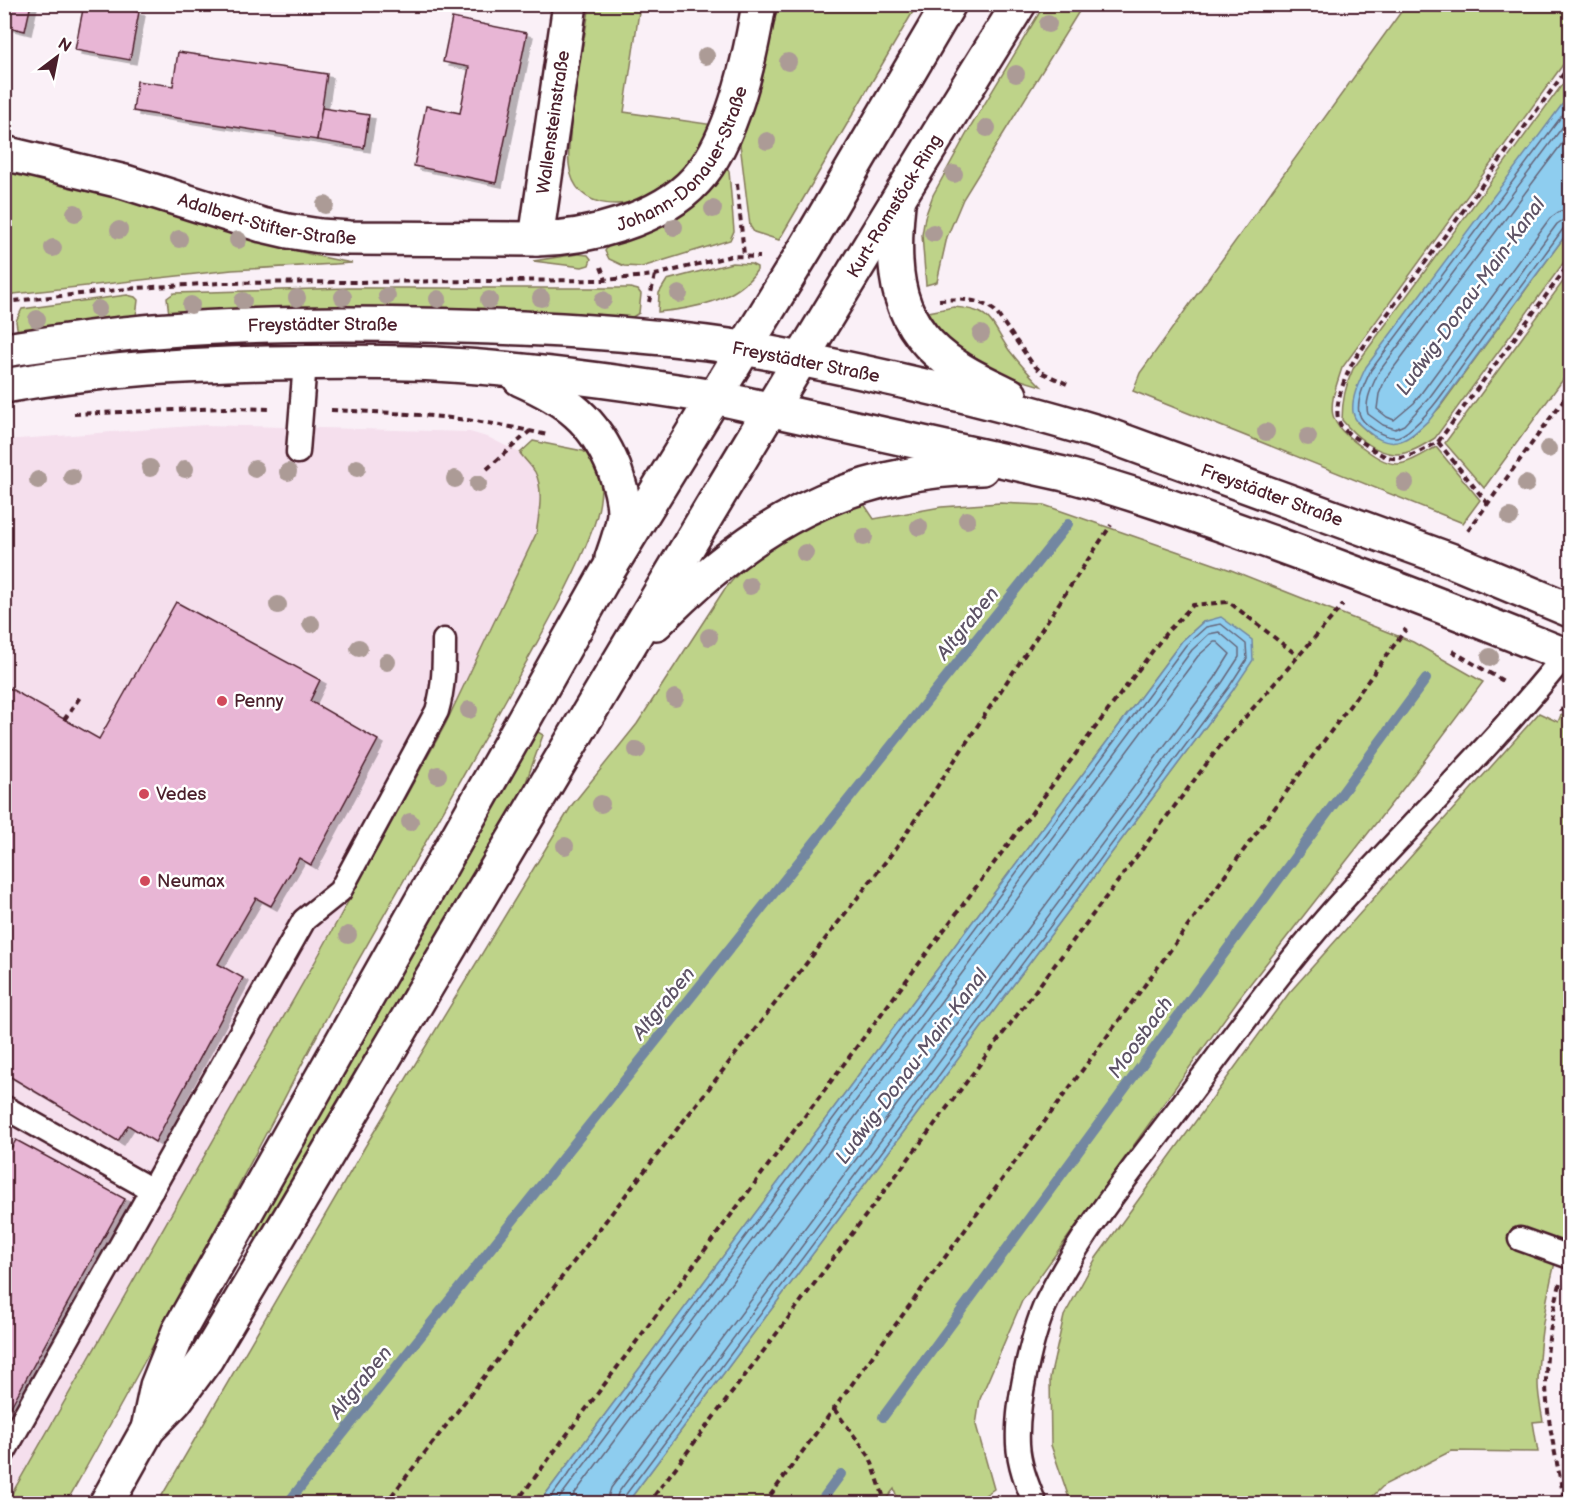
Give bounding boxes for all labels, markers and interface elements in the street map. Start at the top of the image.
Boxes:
north arrow [27,27,87,87]
text: N [54,34,74,57]
street label: Wallensteinstraße [533,49,574,195]
street label: Johann-Donauer-Straße [614,83,752,236]
street label: Kurt-Romstöck-Ring [843,130,947,282]
street label: Adalbert-Stifter-Straße [175,189,357,249]
water label: Ludwig-Donau-Main-Kanal [1391,192,1551,400]
street label: Freystädter Straße [247,314,398,337]
street label: Freystädter Straße [730,338,882,387]
street label: Freystädter Straße [1198,460,1346,531]
water label: Altgraben [931,582,1004,666]
place label: Penny [234,691,285,712]
marker: Penny [215,694,229,708]
place label: Vedes [156,784,206,805]
marker: Vedes [137,787,151,801]
place label: Neumax [157,871,225,892]
marker: Neumax [138,874,152,888]
water label: Altgraben [627,962,700,1046]
water label: Ludwig-Donau-Main-Kanal [831,963,994,1169]
water label: Moosbach [1103,992,1178,1083]
water label: Altgraben [324,1341,397,1425]

